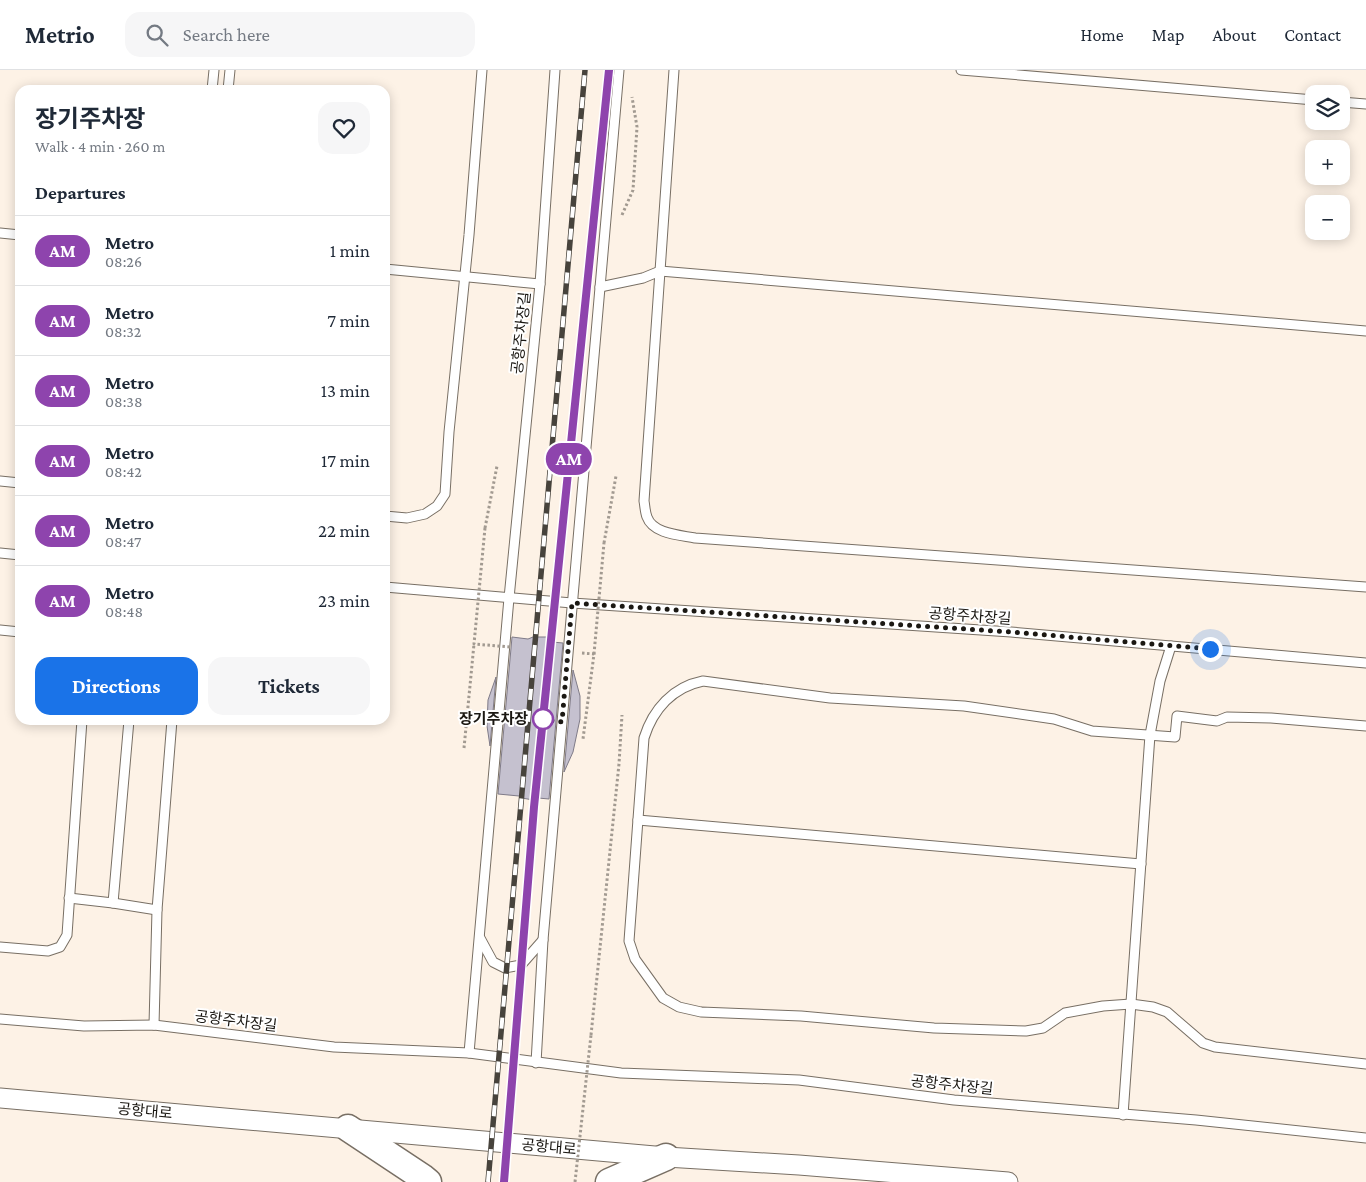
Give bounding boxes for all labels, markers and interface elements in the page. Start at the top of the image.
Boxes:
search box [125,12,475,57]
text: Metrio [25,21,95,48]
icon: search [143,21,171,49]
text: Search here [183,24,270,45]
text: Home [1081,25,1124,45]
text: Map [1152,25,1184,45]
text: About [1212,25,1256,45]
text: Contact [1284,25,1341,45]
map controls [1305,85,1350,240]
button: layers [1305,85,1350,130]
button: heart [318,102,370,154]
text: 장기주차장 [35,105,145,132]
text: Walk · 4 min · 260 m [35,138,165,155]
button: + [1305,140,1350,185]
text: Departures [35,182,126,203]
button: − [1305,195,1350,240]
text: Metro [105,232,154,253]
text: 1 min [330,240,370,261]
text: AM [49,241,76,261]
text: 08:26 [105,253,142,270]
street label: 공항주차장길 [509,291,533,375]
text: Metro [105,302,154,323]
text: 7 min [327,310,370,331]
text: AM [49,311,76,331]
text: 08:32 [105,323,141,340]
text: Metro [105,372,154,393]
text: 13 min [321,380,370,401]
text: AM [49,381,76,401]
text: 08:38 [105,393,143,410]
text: Metro [105,442,154,463]
line badge: AM [546,443,592,475]
text: AM [556,449,582,469]
text: 17 min [321,450,370,471]
text: AM [49,451,76,471]
text: 08:42 [105,463,142,480]
text: Metro [105,512,154,533]
text: 22 min [318,520,370,541]
text: AM [49,521,76,541]
text: 08:47 [105,533,141,550]
text: Metro [105,582,154,603]
text: 23 min [318,590,370,611]
text: AM [49,591,76,611]
text: 08:48 [105,603,143,620]
street label: 공항주차장길 [928,605,1012,627]
your location [1198,637,1223,662]
button: Directions [35,657,198,715]
button: Tickets [208,657,370,715]
marker: 장기주차장 [532,708,554,730]
place label: 장기주차장 [459,711,528,727]
street label: 공항주차장길 [194,1008,278,1034]
street label: 공항주차장길 [910,1073,994,1097]
street label: 공항대로 [117,1101,173,1121]
street label: 공항대로 [521,1137,577,1157]

